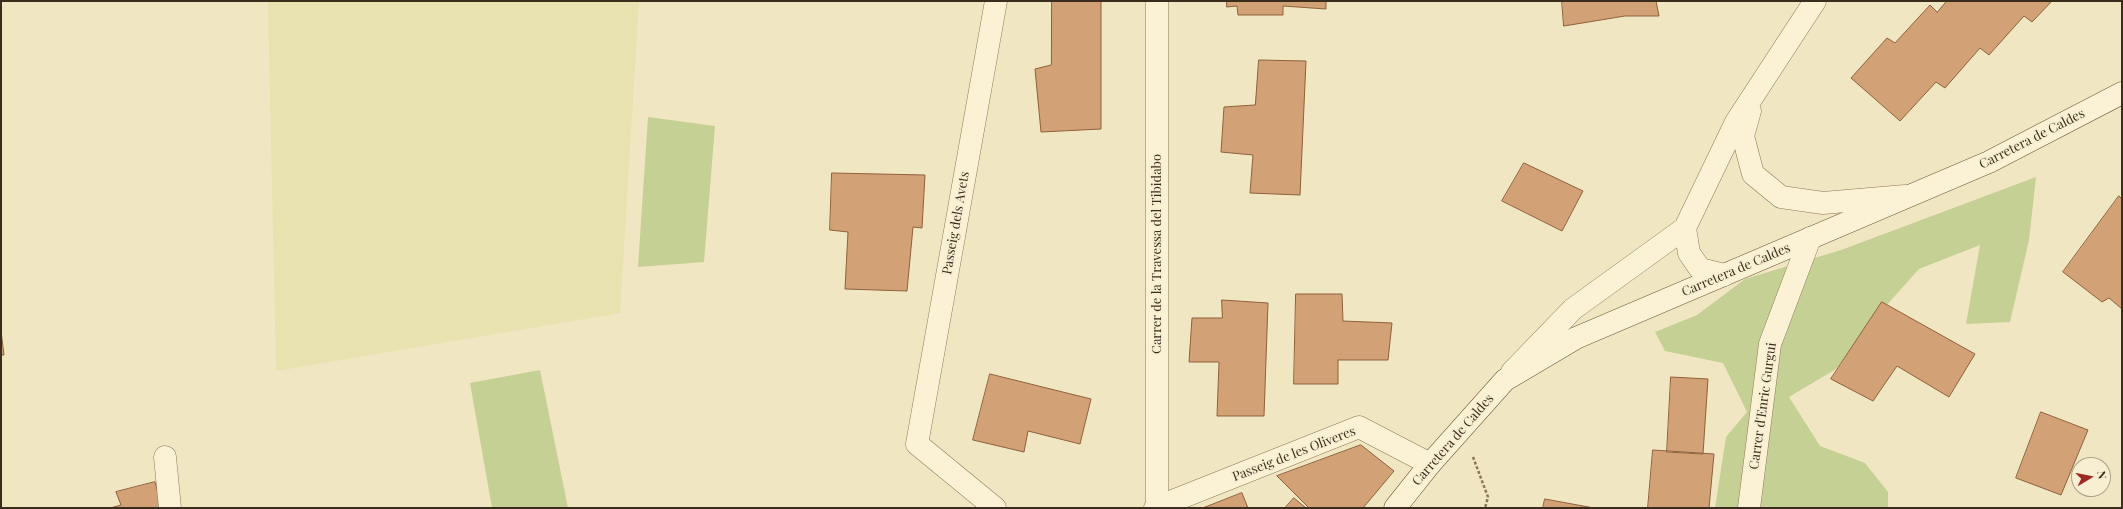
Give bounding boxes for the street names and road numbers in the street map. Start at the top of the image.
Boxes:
street label: Carretera de Caldes [1977,106,2087,172]
street label: Carrer de la Travessa del Tibidabo [1149,154,1165,354]
street label: Passeig dels Avets [939,170,973,276]
street label: Carretera de Caldes [1679,240,1793,300]
street label: Carrer d'Enric Gurgui [1746,342,1780,470]
street label: Carretera de Caldes [1409,391,1497,489]
street label: Passeig de les Oliveres [1230,423,1358,485]

